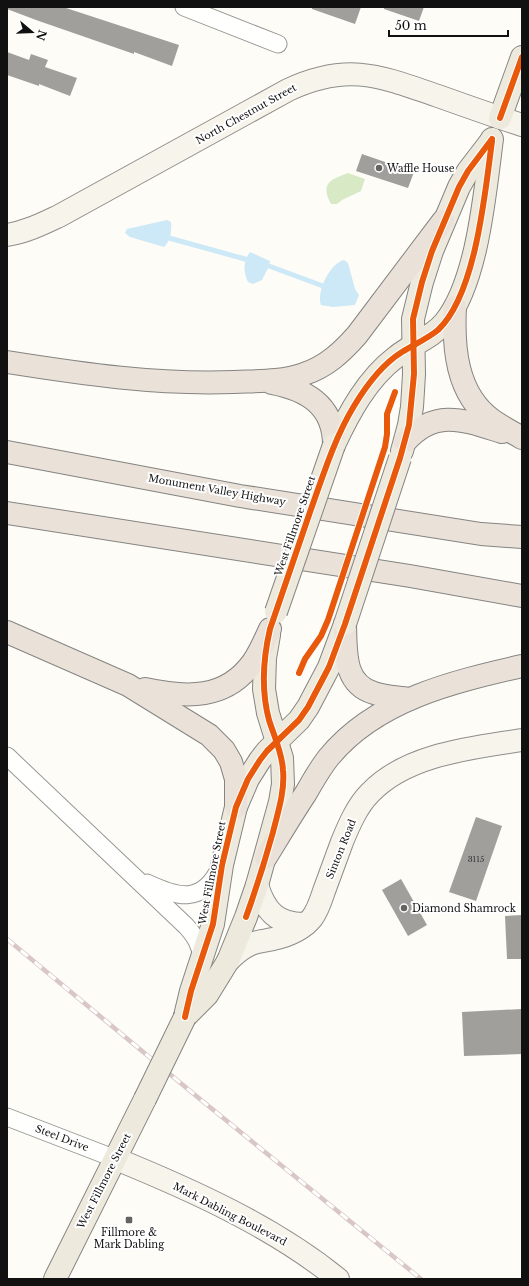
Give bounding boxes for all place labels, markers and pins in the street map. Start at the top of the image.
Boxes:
place label: Waffle House [386,162,455,175]
marker: Waffle House [374,163,384,173]
place label: Diamond Shamrock [412,902,517,915]
marker: Diamond Shamrock [399,903,409,913]
marker: Fillmore & Mark Dabling [124,1215,134,1225]
place label: Fillmore & Mark Dabling [94,1226,165,1251]

